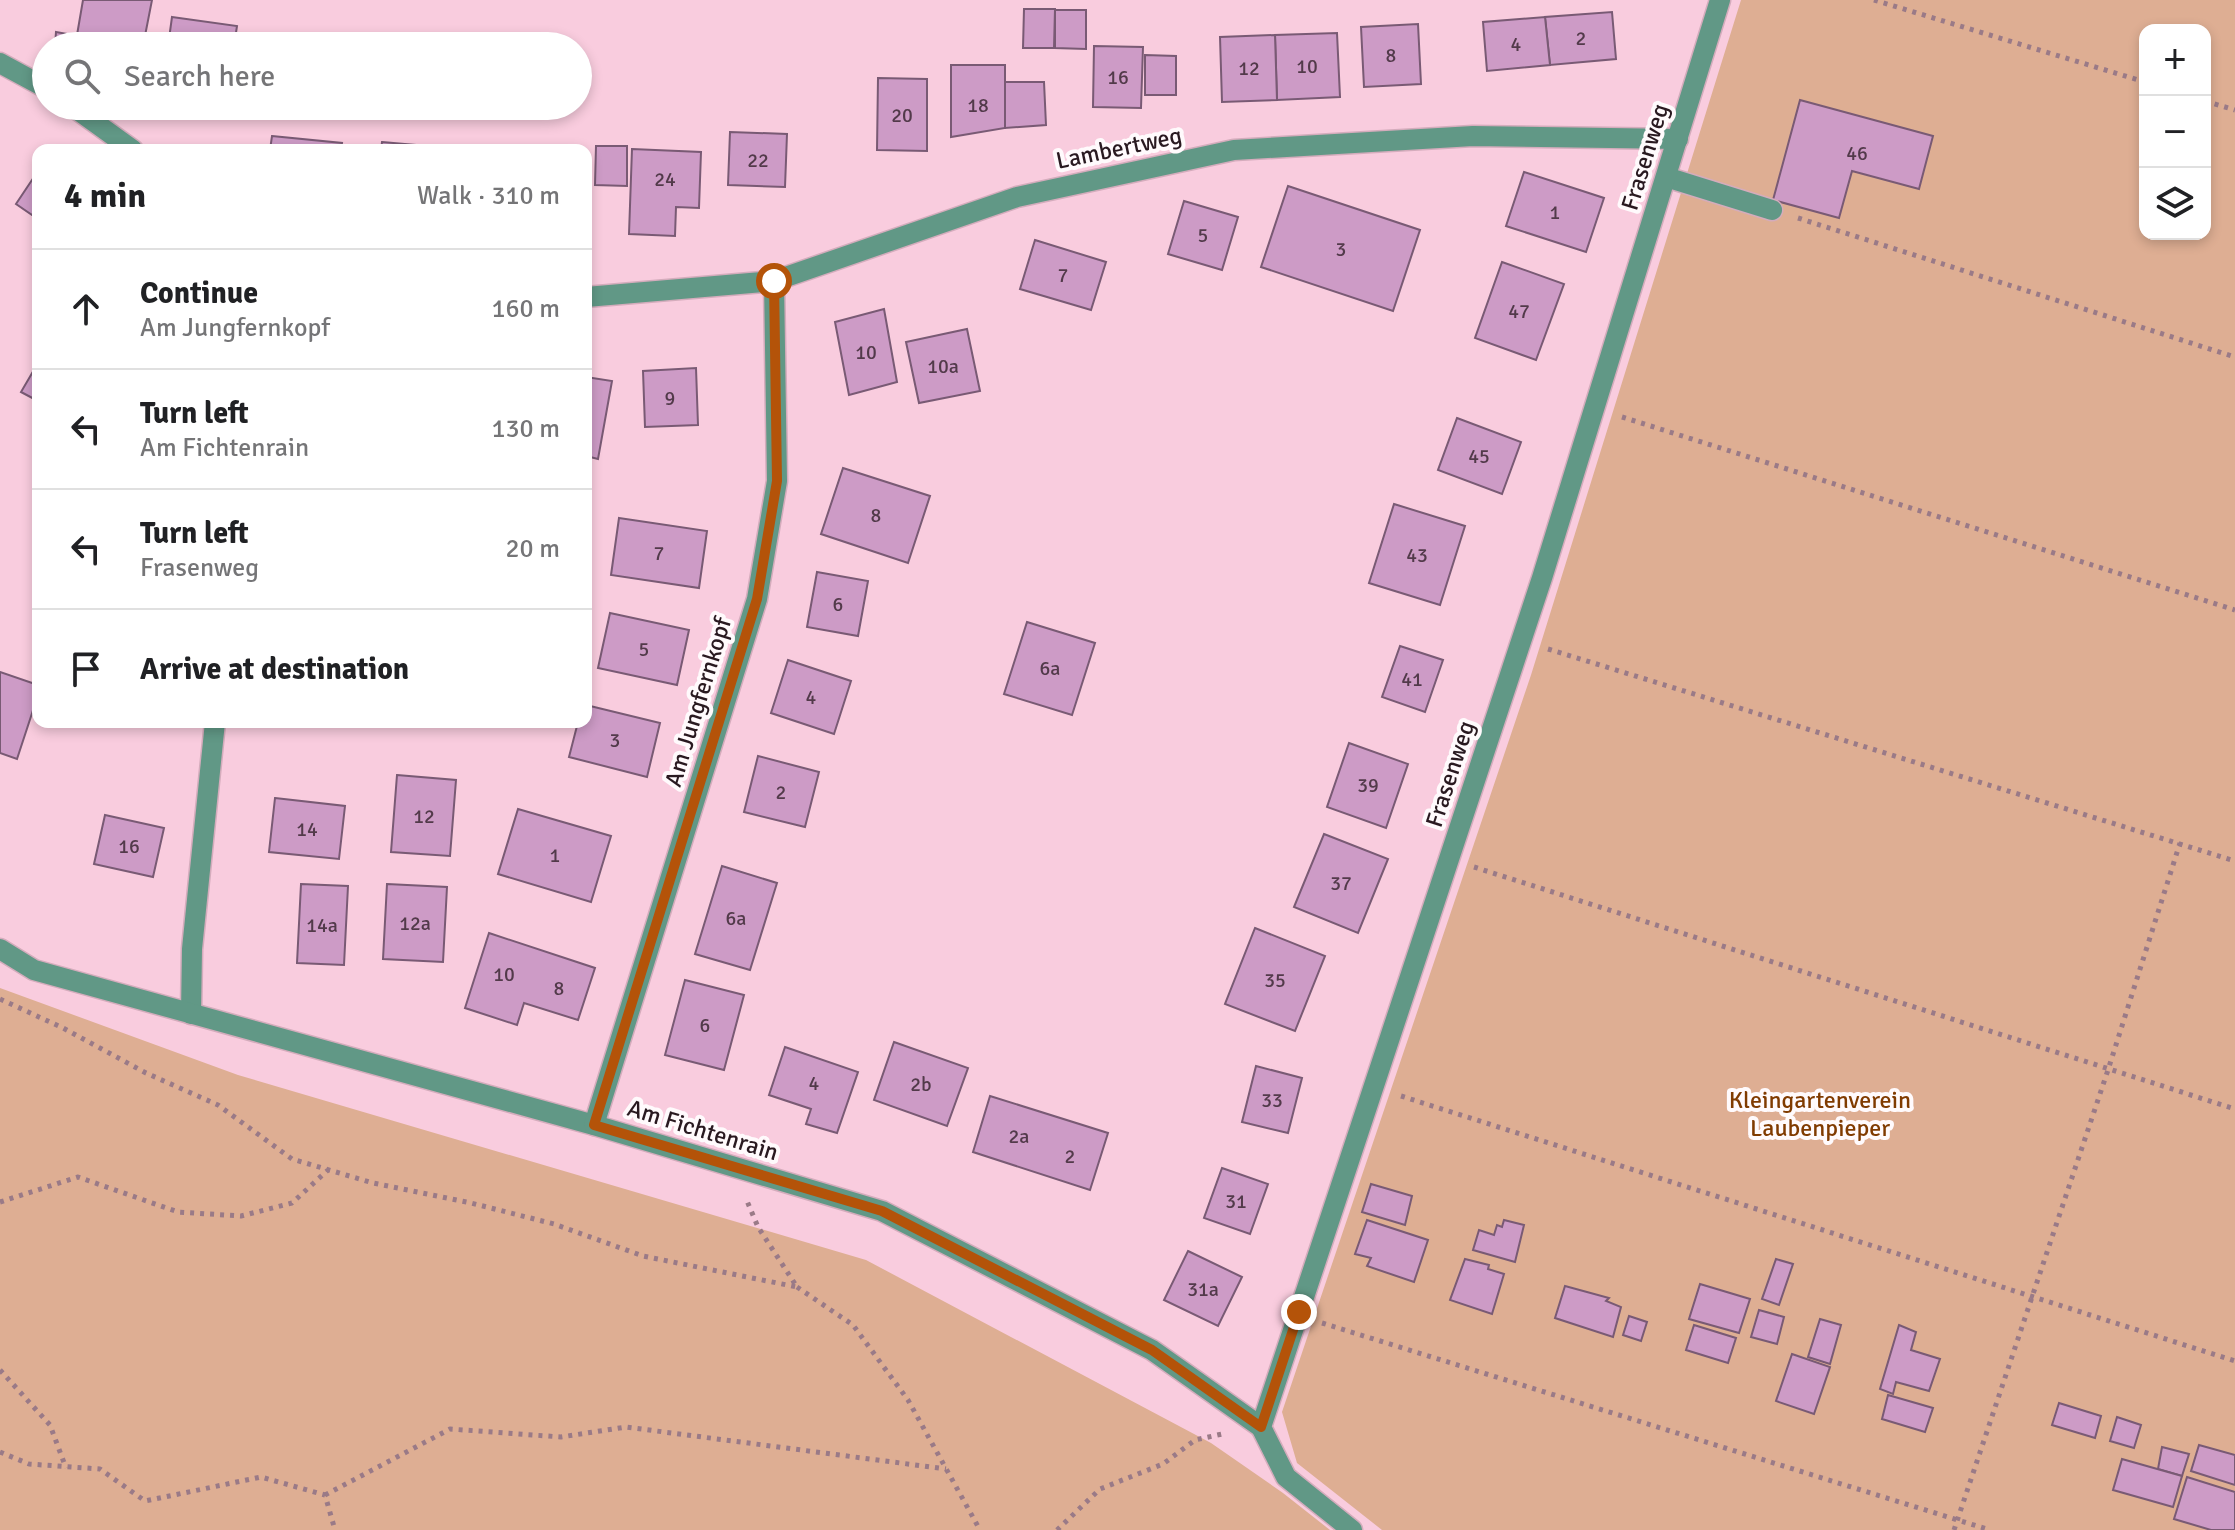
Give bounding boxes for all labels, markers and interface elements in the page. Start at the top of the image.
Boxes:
map controls [2139,24,2211,240]
button: + [2139,24,2211,96]
house number: 2 [1576,26,1586,51]
search box [32,32,592,120]
house number: 4 [1511,32,1522,57]
house number: 8 [1386,43,1396,68]
icon: search [60,54,104,98]
house number: 10 [1296,54,1318,79]
house number: 12 [1238,56,1260,81]
text: Search here [124,58,275,95]
house number: 16 [1107,65,1129,90]
house number: 18 [967,93,989,118]
button: − [2139,96,2211,168]
street label: Frasenweg [1615,100,1675,214]
house number: 20 [891,103,913,128]
street label: Lambertweg [1053,120,1185,176]
house number: 46 [1846,141,1868,166]
house number: 22 [747,148,769,173]
house number: 24 [654,167,676,192]
button: layers [2139,168,2211,240]
text: 4 min [64,175,146,217]
text: Walk · 310 m [417,180,560,212]
house number: 1 [1550,200,1560,225]
house number: 5 [1198,223,1208,248]
house number: 3 [1336,237,1346,262]
route start [756,263,792,299]
house number: 7 [1058,263,1068,288]
text: Continue [140,275,258,312]
icon: ahead [64,287,108,331]
text: 160 m [491,293,560,325]
house number: 47 [1508,299,1530,324]
text: Am Jungfernkopf [140,312,330,344]
house number: 10 [855,340,877,365]
house number: 10a [927,354,959,379]
house number: 9 [665,386,675,411]
text: Turn left [140,395,249,432]
icon: left [64,407,108,451]
text: 130 m [491,413,560,445]
text: Am Fichtenrain [140,432,309,464]
house number: 45 [1468,444,1490,469]
house number: 8 [871,503,881,528]
text: Turn left [140,515,249,552]
icon: left [64,527,108,571]
text: 20 m [505,533,560,565]
house number: 7 [654,541,664,566]
house number: 43 [1406,543,1428,568]
text: Frasenweg [140,552,259,584]
house number: 6 [833,592,843,617]
street label: Am Jungfernkopf [658,613,738,790]
house number: 5 [639,637,649,662]
icon: arrive [64,647,108,691]
text: Arrive at destination [140,651,409,688]
house number: 6a [1040,656,1060,681]
house number: 41 [1401,667,1423,692]
house number: 4 [806,685,817,710]
street label: Frasenweg [1419,717,1481,831]
house number: 3 [610,728,620,753]
house number: 39 [1357,773,1379,798]
house number: 2 [776,780,786,805]
house number: 12 [413,804,435,829]
house number: 14 [296,817,318,842]
house number: 16 [118,834,140,859]
house number: 1 [550,843,560,868]
house number: 37 [1330,871,1352,896]
house number: 6a [726,906,746,931]
house number: 12a [399,911,431,936]
house number: 14a [306,913,338,938]
house number: 10 [493,962,515,987]
house number: 35 [1264,968,1286,993]
house number: 8 [554,976,564,1001]
house number: 6 [700,1013,710,1038]
house number: 4 [809,1071,820,1096]
house number: 2b [910,1072,932,1097]
park label: Kleingartenverein Laubenpieper [1729,1085,1911,1143]
house number: 33 [1261,1088,1283,1113]
street label: Am Fichtenrain [624,1093,782,1167]
house number: 2a [1009,1124,1029,1149]
house number: 2 [1065,1144,1075,1169]
house number: 31 [1225,1189,1247,1214]
house number: 31a [1187,1277,1219,1302]
route end [1281,1294,1317,1330]

